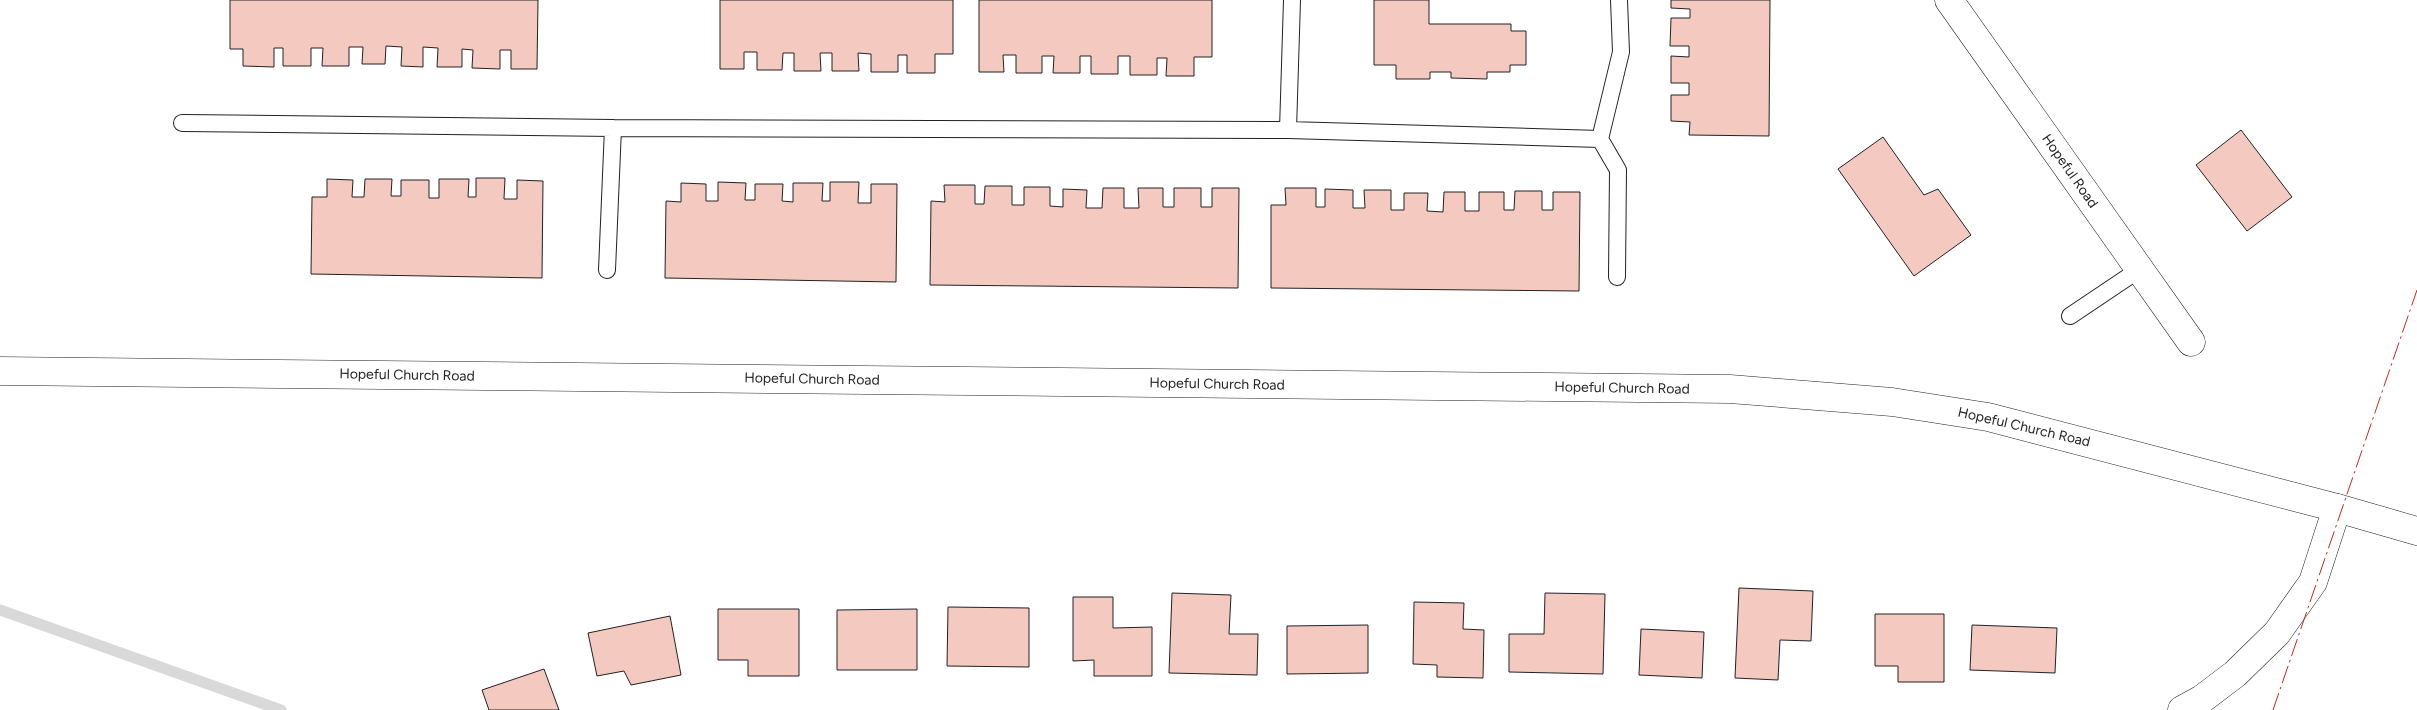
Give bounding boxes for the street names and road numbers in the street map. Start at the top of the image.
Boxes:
street label: Hopeful Road [2038,131,2102,211]
street label: Hopeful Church Road [339,365,475,385]
street label: Hopeful Church Road [744,369,880,389]
street label: Hopeful Church Road [1149,374,1285,394]
street label: Hopeful Church Road [1554,378,1690,398]
street label: Hopeful Church Road [1956,403,2092,451]

